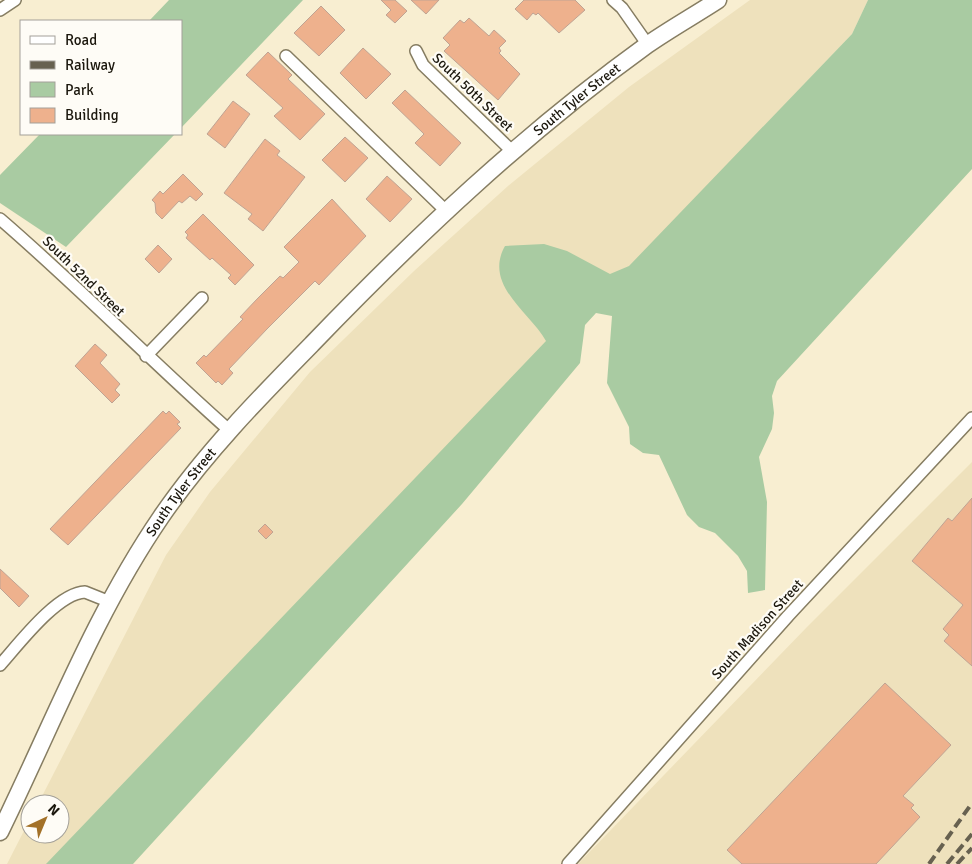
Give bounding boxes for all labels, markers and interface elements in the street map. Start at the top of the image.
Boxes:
legend [20,20,182,135]
text: Road [65,31,97,49]
street label: South 50th Street [429,50,517,135]
text: Railway [65,56,115,74]
street label: South Tyler Street [530,60,624,139]
text: Park [65,81,94,99]
text: Building [65,106,119,124]
street label: South 52nd Street [39,233,128,320]
street label: South Tyler Street [142,444,220,540]
street label: South Madison Street [708,576,807,683]
north arrow [20,794,70,844]
text: N [44,801,63,820]

